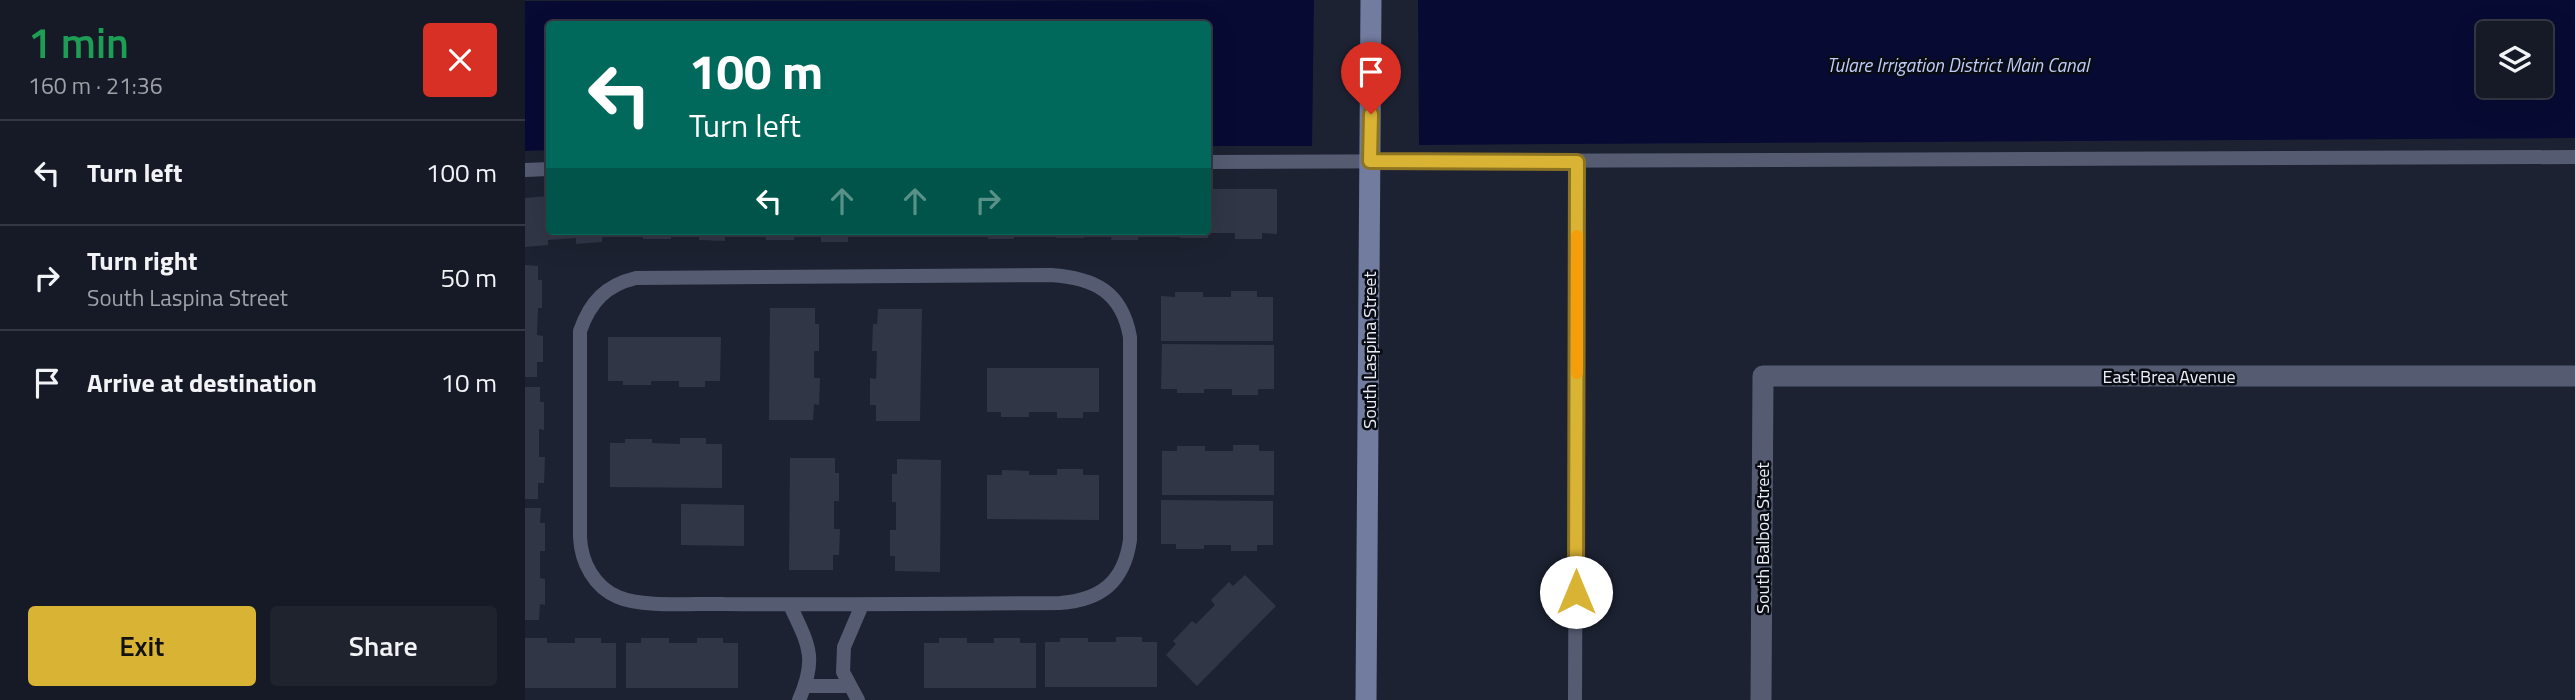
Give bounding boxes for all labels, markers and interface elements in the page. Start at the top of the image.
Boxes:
text: 1 min [28,10,129,74]
map controls [2476,21,2553,98]
button: layers [2476,21,2553,98]
button: close [423,23,497,97]
text: 100 m [689,33,823,108]
pin [1341,42,1401,114]
icon: left [574,49,665,140]
water label: Tulare Irrigation District Main Canal [1827,50,2091,79]
icon: arrive [1352,53,1390,91]
text: 160 m · 21:36 [28,68,163,103]
text: Turn left [689,101,801,149]
text: Turn left [87,153,182,192]
text: 100 m [426,153,497,192]
icon: left [28,154,66,192]
icon: left [750,182,788,220]
icon: ahead [823,182,861,220]
icon: ahead [896,182,934,220]
icon: right [969,182,1007,220]
text: Turn right [87,241,198,280]
text: 50 m [440,258,497,297]
icon: right [28,259,66,297]
street label: South Laspina Street [1356,271,1383,429]
text: South Laspina Street [87,280,288,315]
text: Arrive at destination [87,363,317,402]
text: 10 m [440,363,497,402]
street label: East Brea Avenue [2102,363,2236,390]
icon: arrive [28,364,66,402]
street label: South Balboa Street [1749,462,1776,614]
position arrow [1539,555,1613,629]
button: Exit [28,606,256,686]
button: Share [270,606,497,686]

